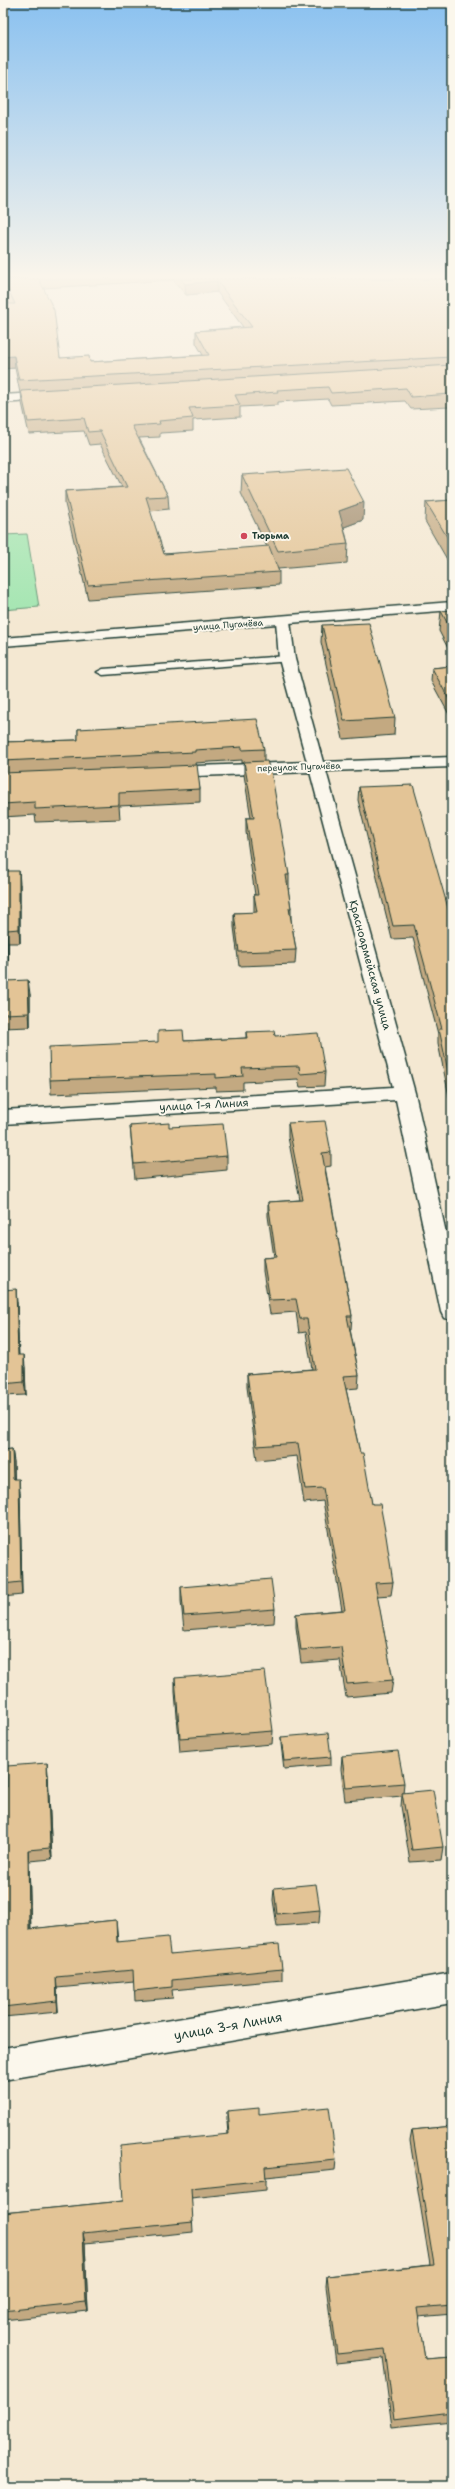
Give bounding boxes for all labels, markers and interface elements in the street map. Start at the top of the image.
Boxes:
place label: Тюрьма [252,530,290,542]
marker: Тюрьма [239,531,249,541]
street label: улица Пугачёва [193,617,264,633]
street label: переулок Пугачёва [257,760,341,774]
street label: Красноармейская улица [345,898,395,1032]
street label: улица 1-я Линия [159,1095,249,1115]
street label: улица 3-я Линия [172,2008,284,2044]

